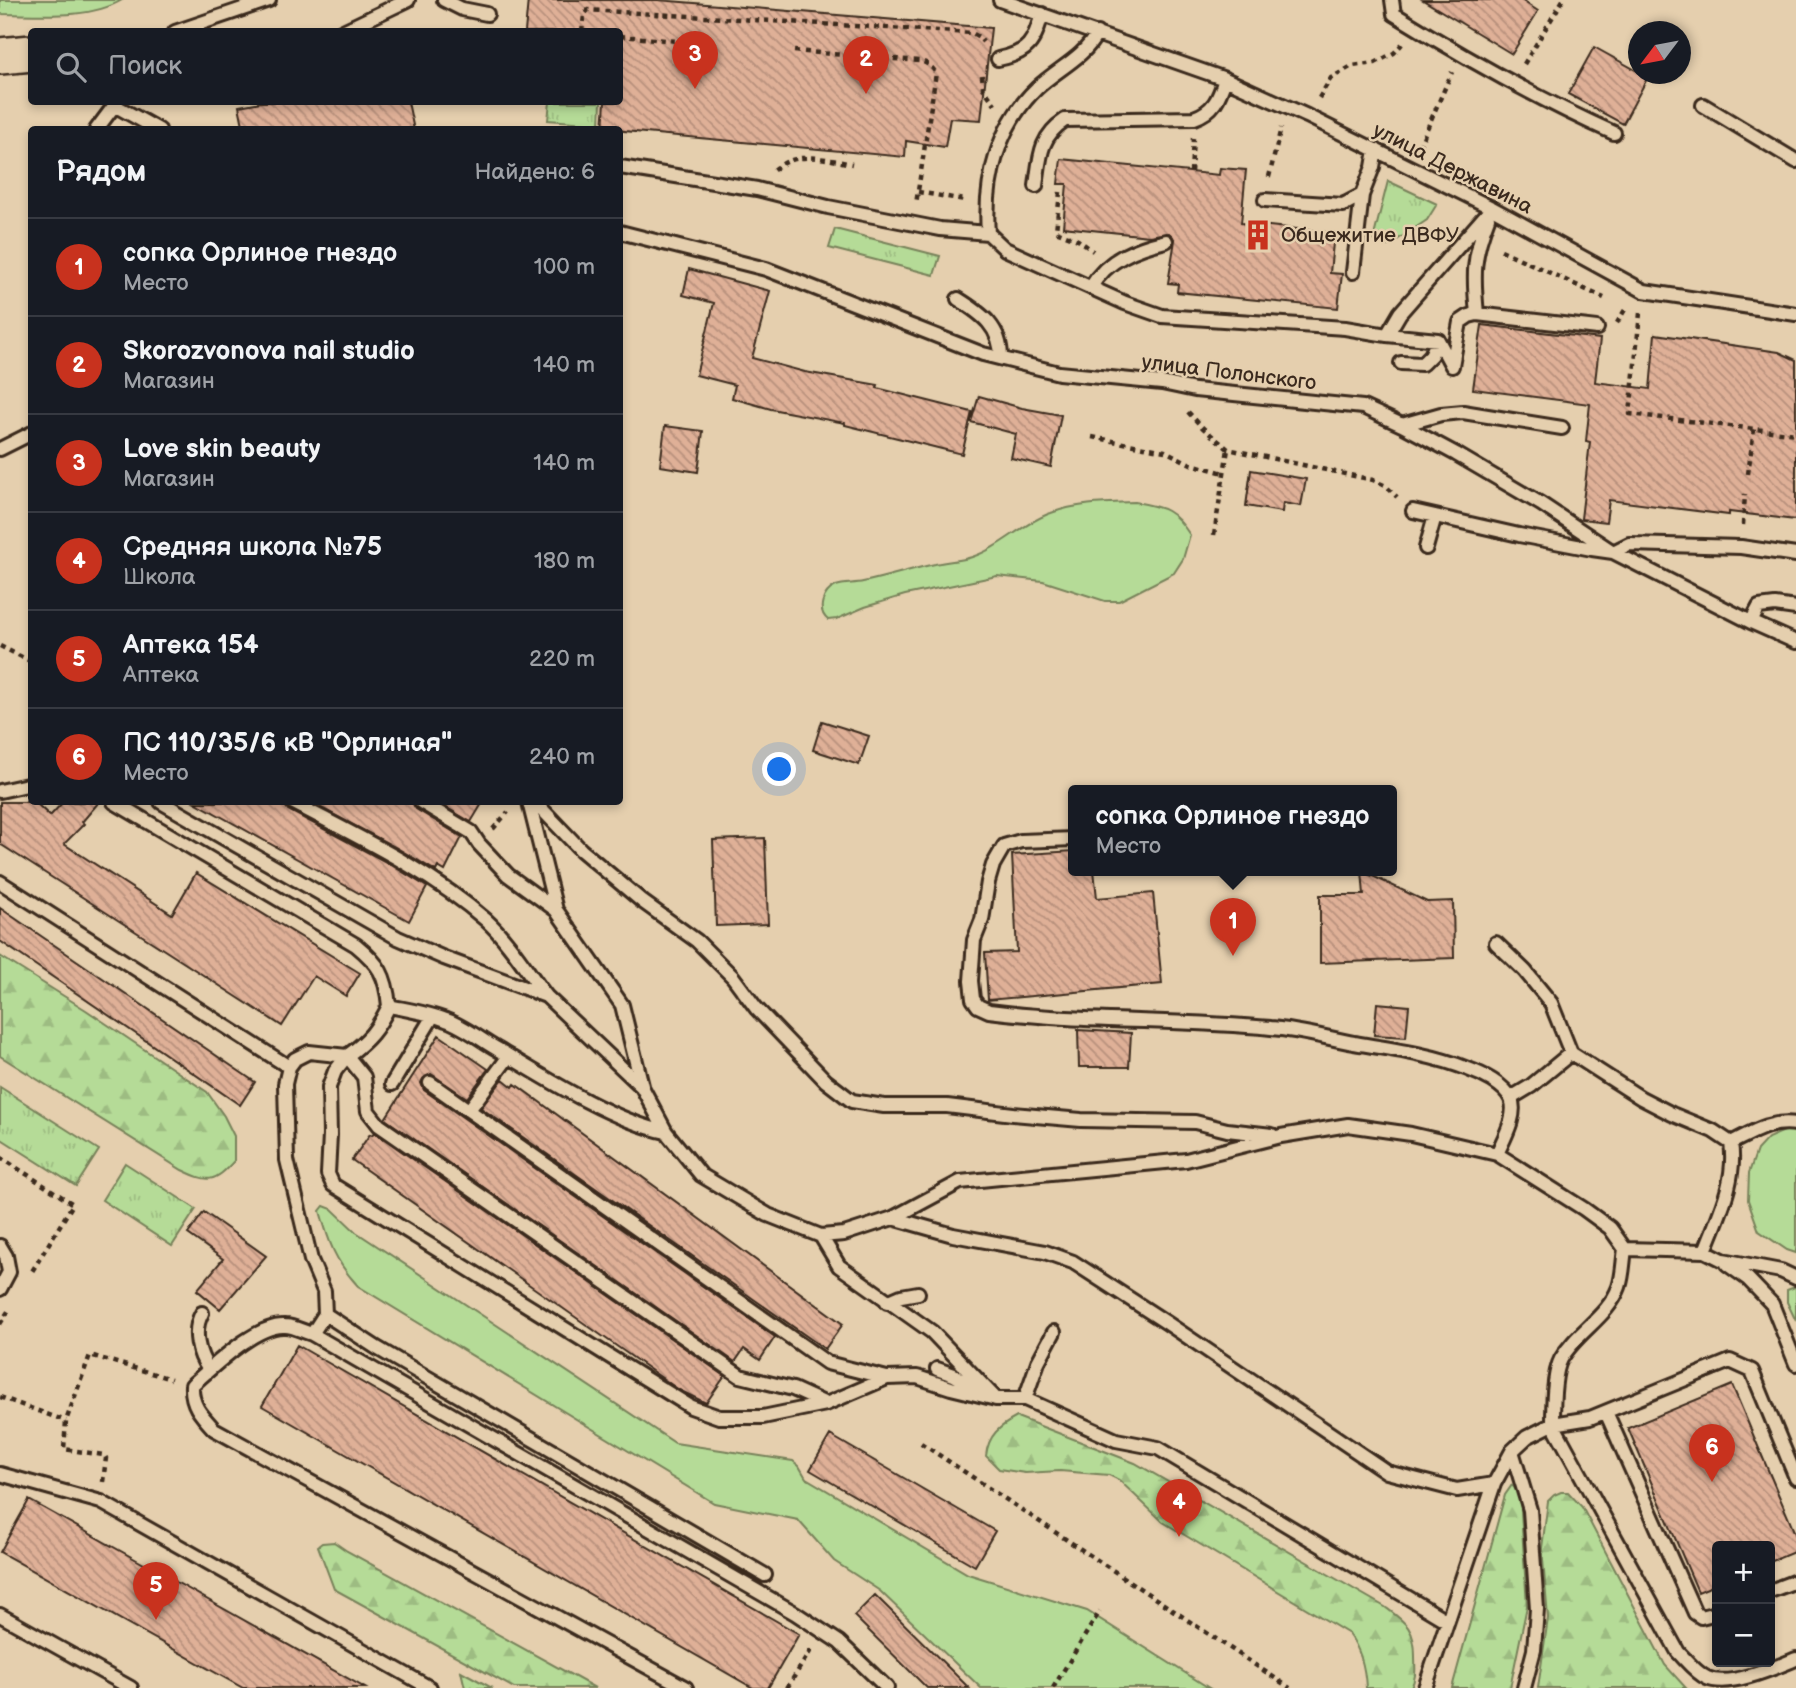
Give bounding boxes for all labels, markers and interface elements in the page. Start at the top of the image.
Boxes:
north arrow [1628,21,1691,84]
search box [28,28,623,105]
pin: 3 [672,31,718,89]
pin: 2 [843,36,889,94]
icon: search [52,48,90,86]
text: Поиск [108,51,182,82]
street label: улица Державина [1369,117,1537,220]
text: Рядом [56,154,146,190]
text: Найдено: 6 [474,158,595,186]
building icon: Общежитие ДВФУ [1241,218,1275,252]
place label: Общежитие ДВФУ [1281,223,1460,248]
text: сопка Орлиное гнездо [123,238,397,269]
text: 1 [74,253,84,281]
text: 100 m [534,253,595,281]
text: Место [123,269,189,297]
text: Skorozvonova nail studio [123,336,415,367]
street label: улица Полонского [1140,349,1318,396]
text: 2 [72,351,86,379]
text: 140 m [533,351,595,379]
text: Магазин [123,367,215,395]
text: Love skin beauty [123,434,320,465]
text: 3 [72,449,86,477]
text: 140 m [533,449,595,477]
text: Магазин [123,465,215,493]
text: Средняя школа №75 [123,532,382,563]
text: 4 [72,547,86,575]
text: 180 m [534,547,595,575]
text: Школа [123,563,196,591]
text: Аптека 154 [123,630,259,661]
text: 5 [72,645,86,673]
text: 220 m [529,645,595,673]
text: Аптека [123,661,199,689]
text: ПС 110/35/6 кВ "Орлиная" [123,728,452,759]
text: 6 [72,743,86,771]
text: 240 m [529,743,595,771]
your location [762,752,796,786]
text: Место [123,759,189,787]
popup [1068,785,1397,876]
text: сопка Орлиное гнездо [1095,801,1370,832]
text: Место [1095,832,1161,860]
pin: 1 [1210,898,1256,956]
pin: 6 [1689,1424,1735,1482]
pin: 4 [1156,1479,1202,1537]
map controls [1712,1541,1775,1667]
button: + [1712,1541,1775,1604]
pin: 5 [133,1562,179,1620]
button: − [1712,1604,1775,1667]

